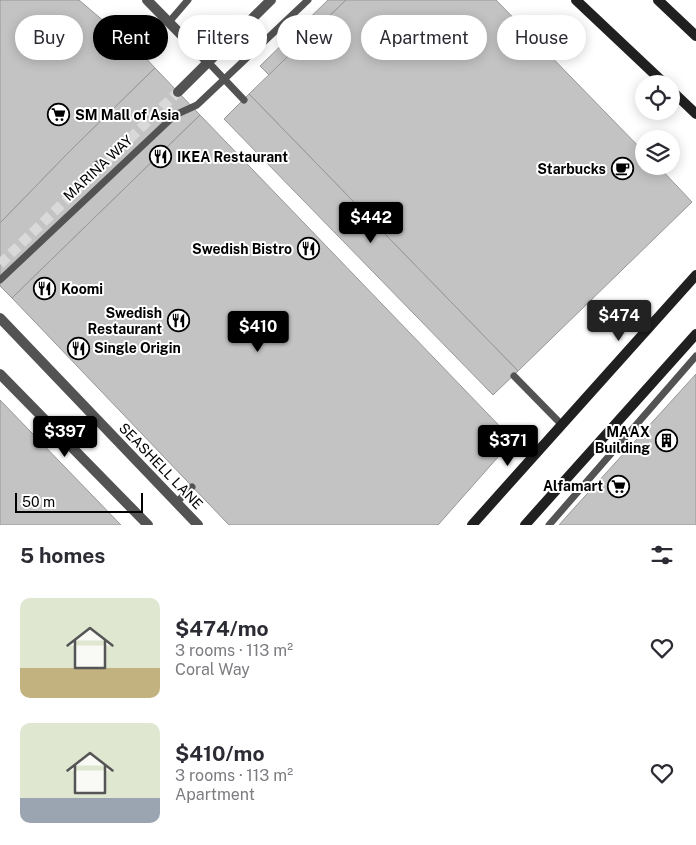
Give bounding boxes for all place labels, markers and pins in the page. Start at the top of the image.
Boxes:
supermarket icon: SM Mall of Asia [47,103,71,127]
place label: SM Mall of Asia [75,107,179,123]
restaurant icon: IKEA Restaurant [149,145,173,169]
place label: IKEA Restaurant [177,149,288,165]
cafe icon: Starbucks [610,157,634,181]
place label: Starbucks [537,161,606,177]
pin: $442 [341,202,401,244]
restaurant icon: Swedish Bistro [296,237,320,261]
place label: Swedish Bistro [192,241,292,257]
restaurant icon: Koomi [33,277,57,301]
place label: Koomi [61,281,103,297]
pin: $474 [589,300,649,342]
place label: Swedish Restaurant [88,305,162,337]
restaurant icon: Swedish Restaurant [166,309,190,333]
pin: $410 [228,310,288,353]
restaurant icon: Single Origin [66,336,90,360]
place label: Single Origin [94,340,181,356]
pin: $397 [35,416,95,458]
pin: $371 [478,424,538,467]
place label: MAAX Building [595,424,650,456]
building icon: MAAX Building [654,428,678,452]
supermarket icon: Alfamart [607,474,631,498]
place label: Alfamart [543,478,603,494]

